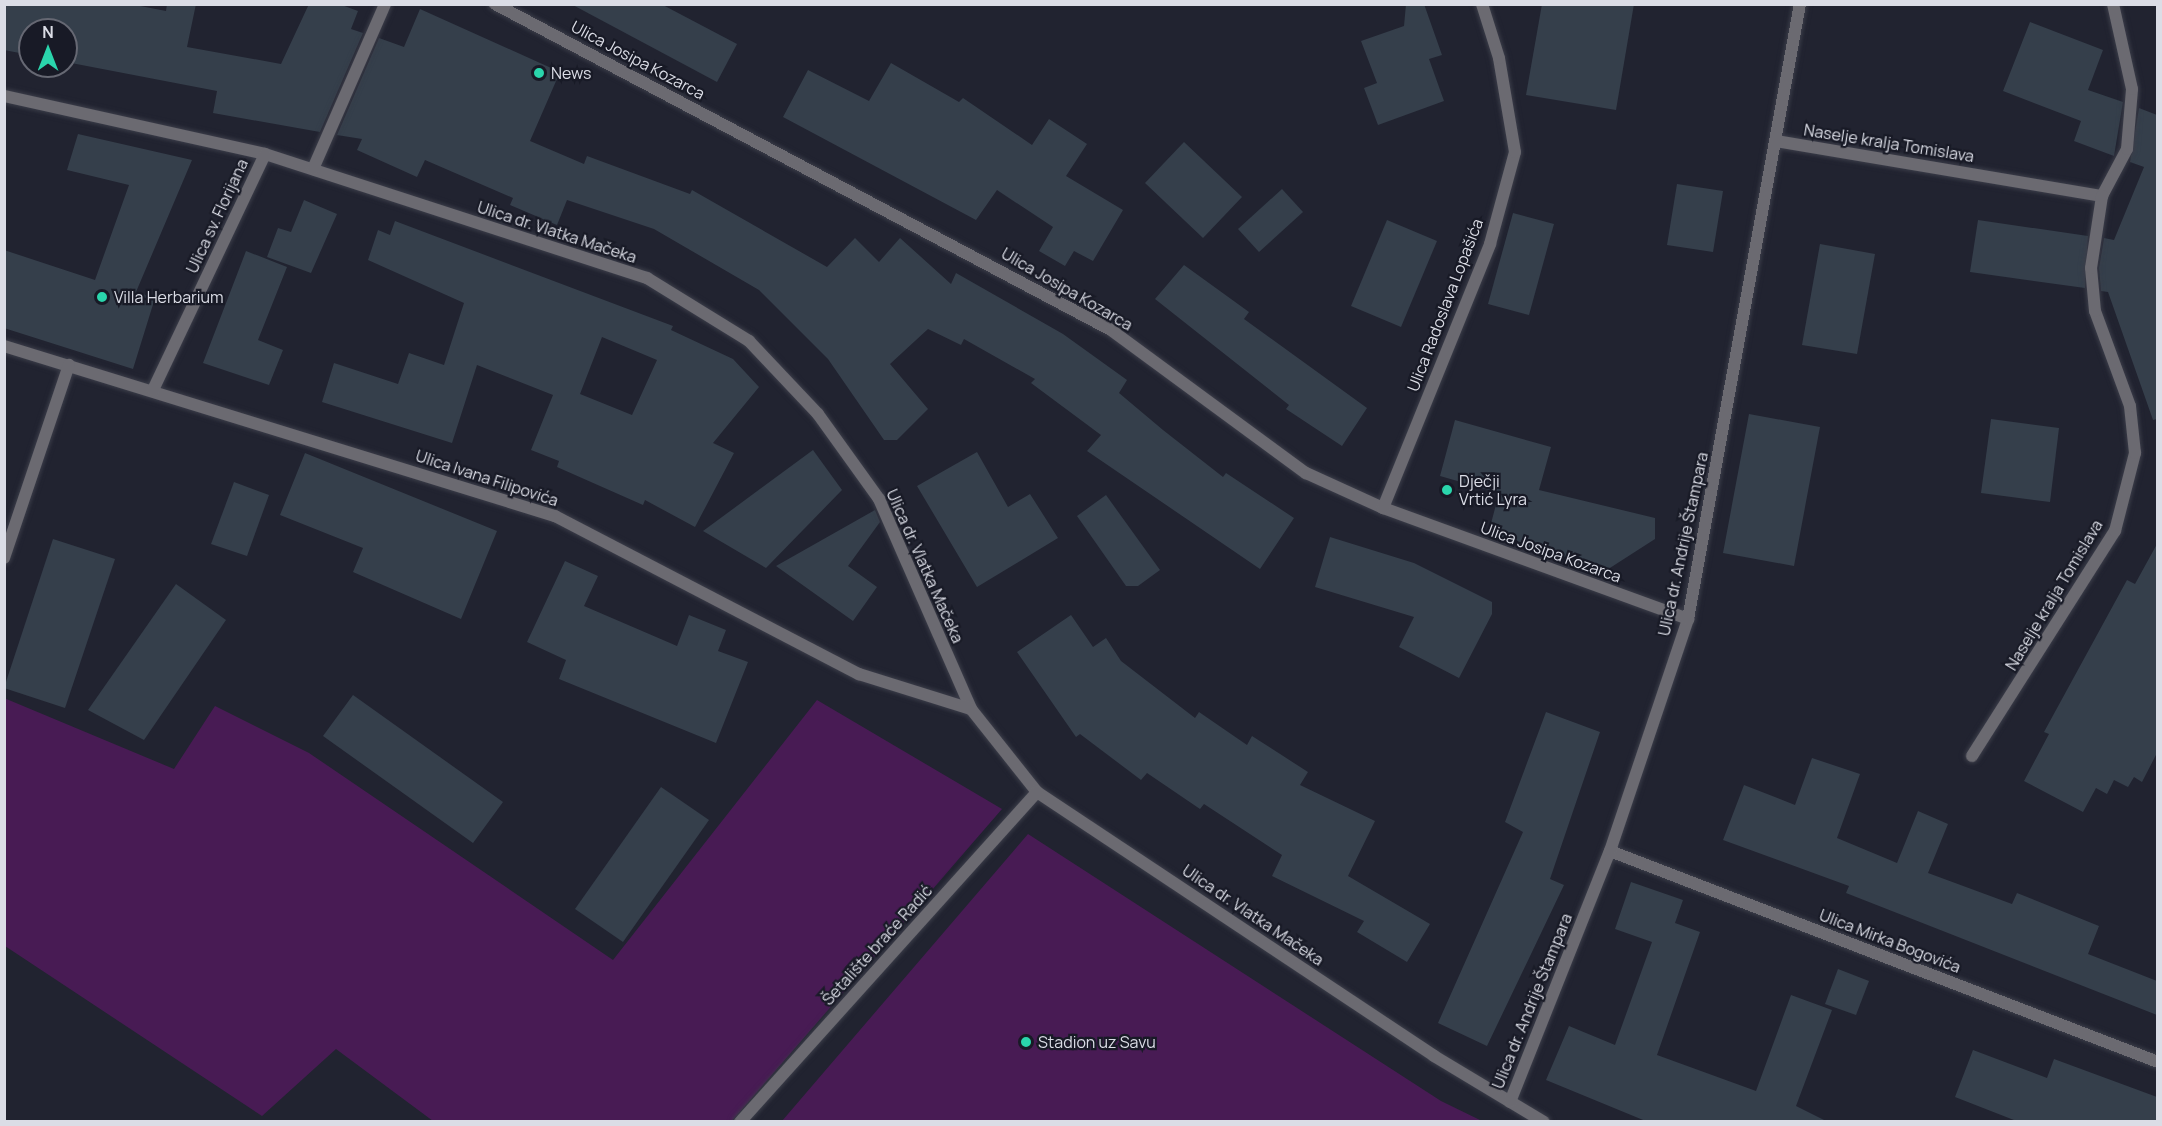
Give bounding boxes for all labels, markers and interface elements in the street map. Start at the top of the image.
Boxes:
street label: Ulica Josipa Kozarca [568,17,708,103]
north arrow [18,18,78,78]
text: N [42,21,54,43]
place label: News [551,63,591,83]
marker: News [532,66,546,80]
street label: Naselje kralja Tomislava [1802,120,1976,166]
street label: Ulica sv. Florijana [182,156,252,276]
street label: Ulica dr. Vlatka Mačeka [475,197,639,267]
street label: Ulica Radoslava Lopašića [1403,216,1487,394]
street label: Ulica Josipa Kozarca [998,244,1136,334]
place label: Villa Herbarium [114,287,224,307]
marker: Villa Herbarium [95,290,109,304]
street label: Ulica Ivana Filipovića [413,446,561,510]
street label: Ulica dr. Andrije Štampara [1654,450,1712,638]
place label: Dječji Vrtić Lyra [1459,471,1527,509]
marker: Dječji Vrtić Lyra [1440,483,1454,497]
street label: Ulica dr. Vlatka Mačeka [882,486,968,646]
street label: Naselje kralja Tomislava [2001,516,2107,674]
street label: Ulica Josipa Kozarca [1478,518,1624,586]
street label: Ulica dr. Vlatka Mačeka [1179,861,1327,969]
street label: Šetalište braće Radić [818,881,936,1009]
street label: Ulica Mirka Bogovića [1817,905,1963,977]
street label: Ulica dr. Andrije Štampara [1488,911,1576,1091]
place label: Stadion uz Savu [1038,1032,1156,1052]
marker: Stadion uz Savu [1019,1035,1033,1049]

